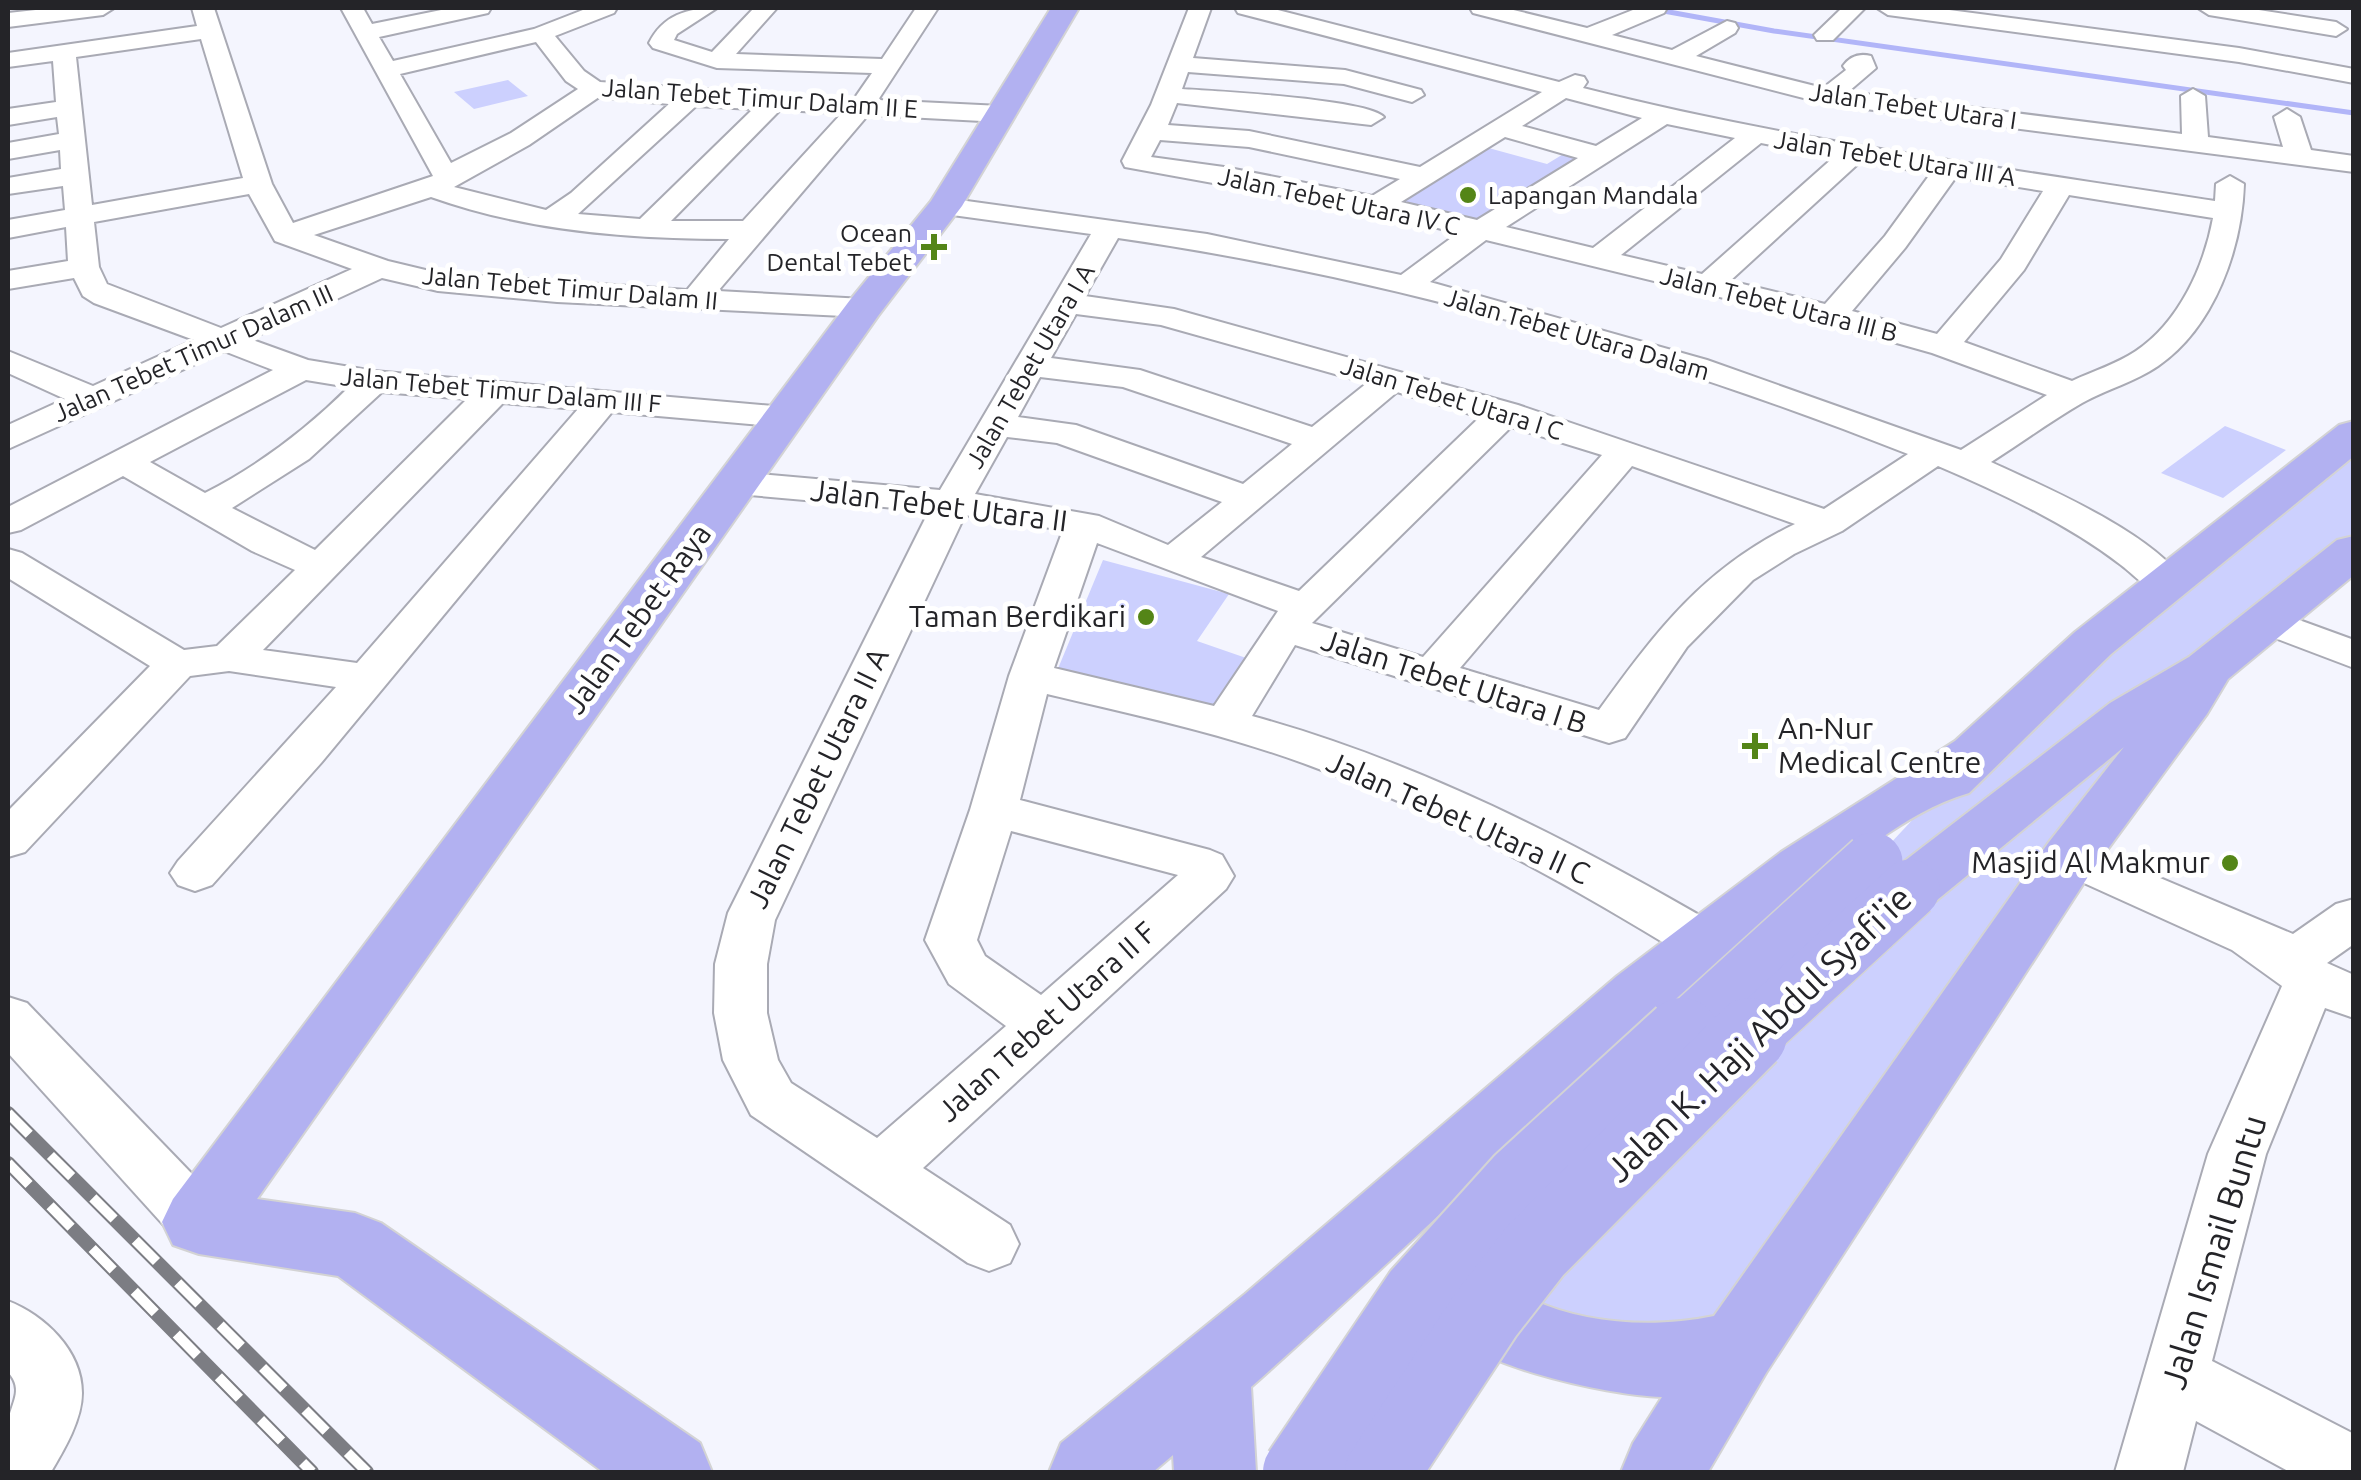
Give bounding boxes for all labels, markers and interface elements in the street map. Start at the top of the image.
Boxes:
street label: Jalan Tebet Timur Dalam II E [601,73,919,123]
street label: Jalan Tebet Utara I [1807,78,2019,134]
street label: Jalan Tebet Utara III A [1772,125,2018,191]
street label: Jalan Tebet Utara IV C [1216,162,1462,240]
place label: Lapangan Mandala [1488,181,1698,209]
marker: Lapangan Mandala [1457,184,1479,206]
place label: Ocean Dental Tebet [767,219,912,276]
marker: Ocean Dental Tebet [921,234,947,260]
street label: Jalan Tebet Utara I A [960,259,1100,473]
street label: Jalan Tebet Timur Dalam II [421,261,719,315]
street label: Jalan Tebet Utara III B [1657,261,1901,347]
street label: Jalan Tebet Timur Dalam III [49,279,337,427]
street label: Jalan Tebet Utara Dalam [1441,283,1713,385]
street label: Jalan Tebet Utara I C [1338,351,1566,445]
street label: Jalan Tebet Timur Dalam III F [339,362,663,418]
street label: Jalan Tebet Utara II [809,472,1070,538]
street label: Jalan Tebet Raya [557,517,717,720]
place label: Taman Berdikari [909,599,1126,633]
marker: Taman Berdikari [1135,606,1157,628]
street label: Jalan Tebet Utara I B [1317,622,1591,740]
street label: Jalan Tebet Utara II A [739,642,895,913]
place label: An-Nur Medical Centre [1778,711,1981,779]
marker: An-Nur Medical Centre [1742,733,1768,759]
street label: Jalan Tebet Utara II C [1322,744,1595,890]
place label: Masjid Al Makmur [1971,845,2211,879]
marker: Masjid Al Makmur [2219,852,2241,874]
street label: Jalan K. Haji Abdul Syafi'ie [1598,877,1919,1189]
street label: Jalan Tebet Utara II F [930,914,1162,1128]
street label: Jalan Ismail Buntu [2152,1110,2274,1394]

